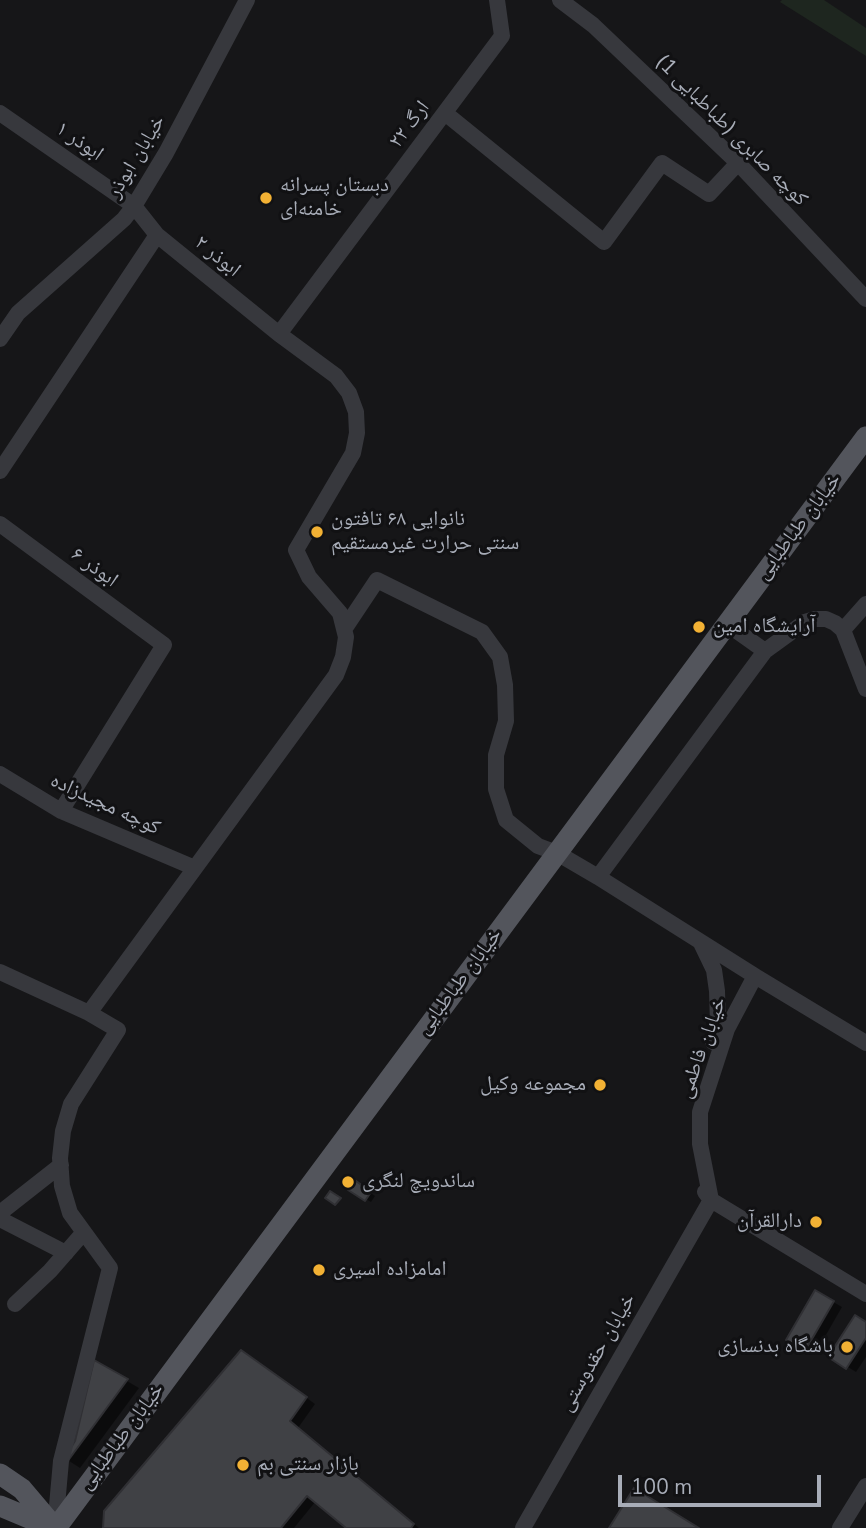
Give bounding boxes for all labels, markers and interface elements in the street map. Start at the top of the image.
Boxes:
street label: کوچه صابری (طباطبایی 1) [650,50,812,212]
street label: ارگ ۲۲ [384,96,436,154]
street label: خیابان ابوذر [102,111,172,203]
street label: ابوذر ۱ [50,117,108,167]
place label: دبستان پسرانه خامنه‌ای [280,173,389,223]
marker: دبستان پسرانه خامنه‌ای [258,190,274,206]
street label: ابوذر ۲ [189,231,245,283]
street label: خیابان طباطبایی [751,469,847,585]
place label: نانوایی ۶۸ تافتون سنتی حرارت غیرمستقیم [331,507,519,557]
marker: نانوایی ۶۸ تافتون سنتی حرارت غیرمستقیم [309,524,325,540]
street label: ابوذر ۶ [65,542,123,594]
place label: آرایشگاه امین [713,614,816,640]
marker: آرایشگاه امین [691,619,707,635]
street label: کوچه مجیدزاده [46,769,164,841]
street label: خیابان طباطبایی [412,924,508,1040]
street label: خیابان فاطمی [673,994,733,1102]
place label: مجموعه وکیل [480,1072,586,1098]
marker: مجموعه وکیل [592,1077,608,1093]
place label: ساندویچ لنگری [362,1169,475,1195]
marker: ساندویچ لنگری [340,1174,356,1190]
place label: دارالقرآن [737,1209,802,1235]
marker: دارالقرآن [808,1214,824,1230]
place label: امامزاده اسیری [333,1257,446,1283]
marker: امامزاده اسیری [311,1262,327,1278]
street label: خیابان حقدوستی [554,1290,642,1416]
place label: باشگاه بدنسازی [717,1334,833,1360]
marker: باشگاه بدنسازی [839,1339,855,1355]
street label: خیابان طباطبایی [74,1379,170,1495]
place label: بازار سنتی بم [257,1452,359,1478]
marker: بازار سنتی بم [235,1457,251,1473]
scale bar [621,1462,824,1506]
text: 100 m [631,1473,692,1501]

